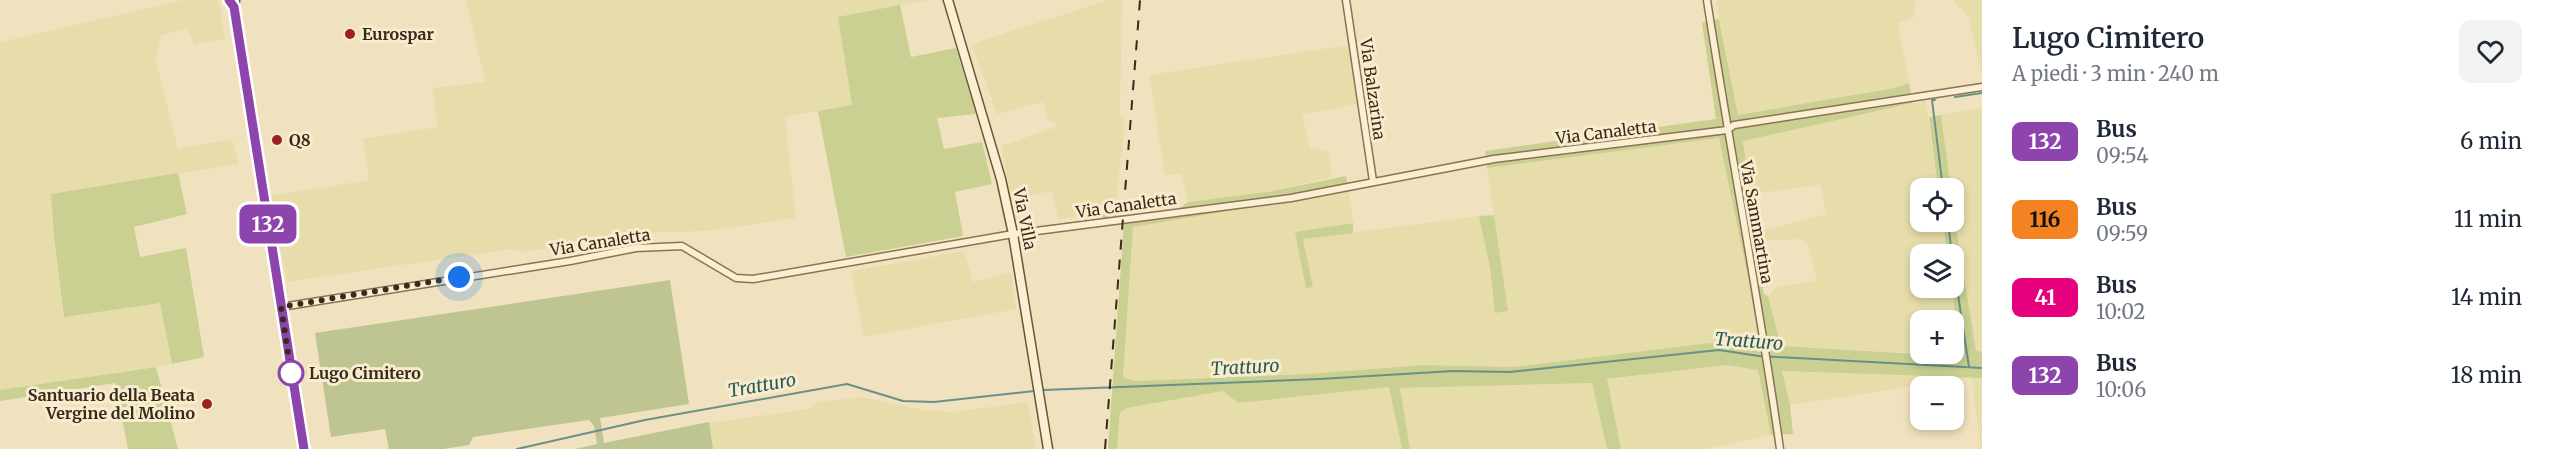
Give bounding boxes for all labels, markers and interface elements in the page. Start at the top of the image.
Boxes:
text: Lugo Cimitero [2012,20,2204,56]
button: heart [2459,20,2522,83]
place label: Eurospar [362,24,434,44]
marker: Eurospar [343,27,357,41]
street label: Via Balzarina [1356,36,1390,141]
text: A piedi · 3 min · 240 m [2012,61,2219,86]
text: Bus [2096,115,2137,143]
street label: Via Canaletta [1554,116,1658,148]
text: 6 min [2460,127,2522,155]
text: 132 [2028,128,2062,155]
place label: Q8 [289,130,311,150]
marker: Q8 [270,133,284,147]
text: 09:54 [2096,143,2149,168]
street label: Via Sammartina [1736,158,1778,286]
map controls [1910,178,1964,430]
button: locate [1910,178,1964,232]
street label: Via Villa [1009,186,1041,252]
street label: Via Canaletta [1074,188,1178,222]
text: Bus [2096,193,2137,221]
line badge: 132 [234,204,302,244]
text: 11 min [2454,205,2522,233]
text: 116 [2029,206,2061,233]
text: 132 [251,211,285,238]
text: 09:59 [2096,221,2148,246]
street label: Via Canaletta [548,224,652,260]
button: layers [1910,244,1964,298]
your location [444,262,474,292]
text: Bus [2096,271,2137,299]
text: 14 min [2451,283,2522,311]
text: 41 [2034,284,2056,311]
text: 10:02 [2096,299,2145,324]
button: + [1910,310,1964,364]
water label: Tratturo [1714,327,1784,355]
text: Bus [2096,349,2137,377]
water label: Tratturo [1210,354,1280,380]
marker: Lugo Cimitero [278,360,304,386]
text: 18 min [2451,361,2522,389]
text: 132 [2028,362,2062,389]
place label: Lugo Cimitero [309,363,421,383]
water label: Tratturo [726,368,798,402]
button: − [1910,376,1964,430]
text: 10:06 [2096,377,2146,402]
place label: Santuario della Beata Vergine del Molino [28,385,195,423]
marker: Santuario della Beata Vergine del Molino [200,397,214,411]

